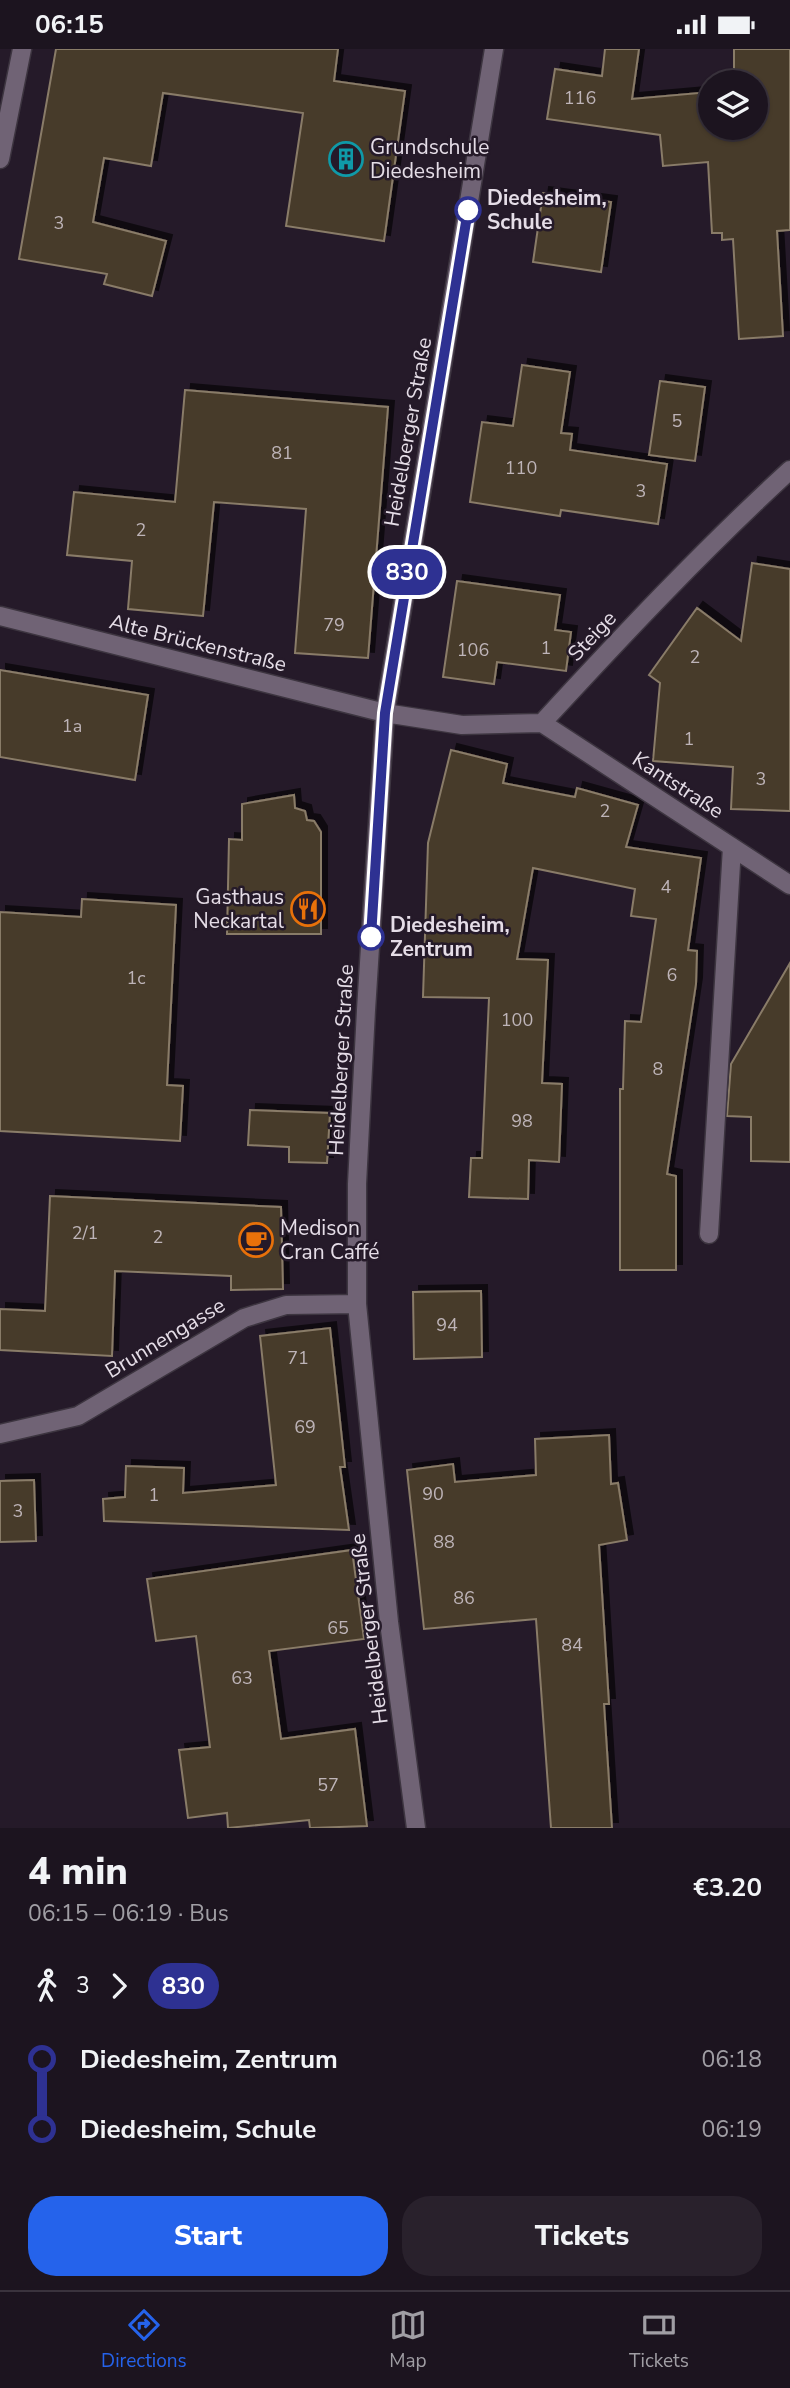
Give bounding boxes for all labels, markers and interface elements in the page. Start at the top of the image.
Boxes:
text: 06:15 [35,7,104,42]
map controls [698,70,768,140]
button: layers [698,70,768,140]
house number: 116 [564,86,596,110]
place label: Grundschule Diedesheim [370,133,490,185]
building icon: Grundschule Diedesheim [327,140,365,178]
place label: Diedesheim, Schule [487,184,607,236]
marker: Diedesheim, Schule [455,197,481,223]
house number: 3 [54,211,64,235]
street label: Heidelberger Straße [378,335,438,529]
house number: 5 [672,409,682,433]
house number: 81 [271,441,293,465]
house number: 110 [505,456,537,480]
house number: 3 [636,479,646,503]
house number: 2 [136,518,146,542]
line badge: 830 [367,549,447,595]
text: 830 [385,556,429,588]
street label: Steige [561,605,623,667]
street label: Alte Brückenstraße [106,607,290,679]
house number: 79 [323,613,345,637]
house number: 1 [541,636,551,660]
house number: 106 [457,638,489,662]
house number: 2 [690,645,700,669]
house number: 1a [62,714,82,738]
house number: 1 [684,727,694,751]
street label: Kantstraße [627,745,729,825]
house number: 3 [756,767,766,791]
house number: 2 [600,799,610,823]
house number: 4 [661,875,672,899]
place label: Gasthaus Neckartal [193,883,285,935]
restaurant icon: Gasthaus Neckartal [289,890,327,928]
place label: Diedesheim, Zentrum [390,911,510,963]
marker: Diedesheim, Zentrum [358,924,384,950]
house number: 6 [667,963,677,987]
street label: Heidelberger Straße [322,964,360,1156]
house number: 1c [126,966,146,990]
house number: 100 [501,1008,533,1032]
house number: 8 [653,1057,663,1081]
house number: 98 [511,1109,533,1133]
place label: Medison Cran Caffé [280,1214,379,1266]
house number: 2/1 [72,1221,98,1245]
cafe icon: Medison Cran Caffé [237,1221,275,1259]
house number: 2 [153,1225,163,1249]
street label: Brunnengasse [100,1291,230,1385]
house number: 94 [436,1313,458,1337]
house number: 71 [287,1346,309,1370]
house number: 69 [294,1415,316,1439]
house number: 90 [422,1482,444,1506]
house number: 1 [149,1483,159,1507]
house number: 3 [13,1499,23,1523]
house number: 88 [433,1530,455,1554]
street label: Heidelberger Straße [343,1532,395,1726]
house number: 86 [453,1586,475,1610]
house number: 65 [327,1616,349,1640]
house number: 84 [561,1633,583,1657]
house number: 63 [231,1666,253,1690]
house number: 57 [317,1773,339,1797]
text: 4 min [28,1846,128,1897]
text: €3.20 [693,1870,762,1905]
text: 06:15 – 06:19 · Bus [28,1898,229,1929]
icon: walk [28,1967,66,2005]
icon: forward [100,1967,138,2005]
text: 3 [76,1970,90,2001]
text: 830 [162,1970,205,2002]
text: Diedesheim, Zentrum [80,2042,338,2077]
text: 06:18 [702,2044,762,2075]
text: Diedesheim, Schule [80,2112,316,2147]
text: 06:19 [702,2114,762,2145]
button: Start [28,2196,388,2276]
button: Tickets [402,2196,762,2276]
tab: Directions [101,2306,187,2374]
tab: Map [389,2306,427,2374]
tab: Tickets [629,2306,689,2374]

